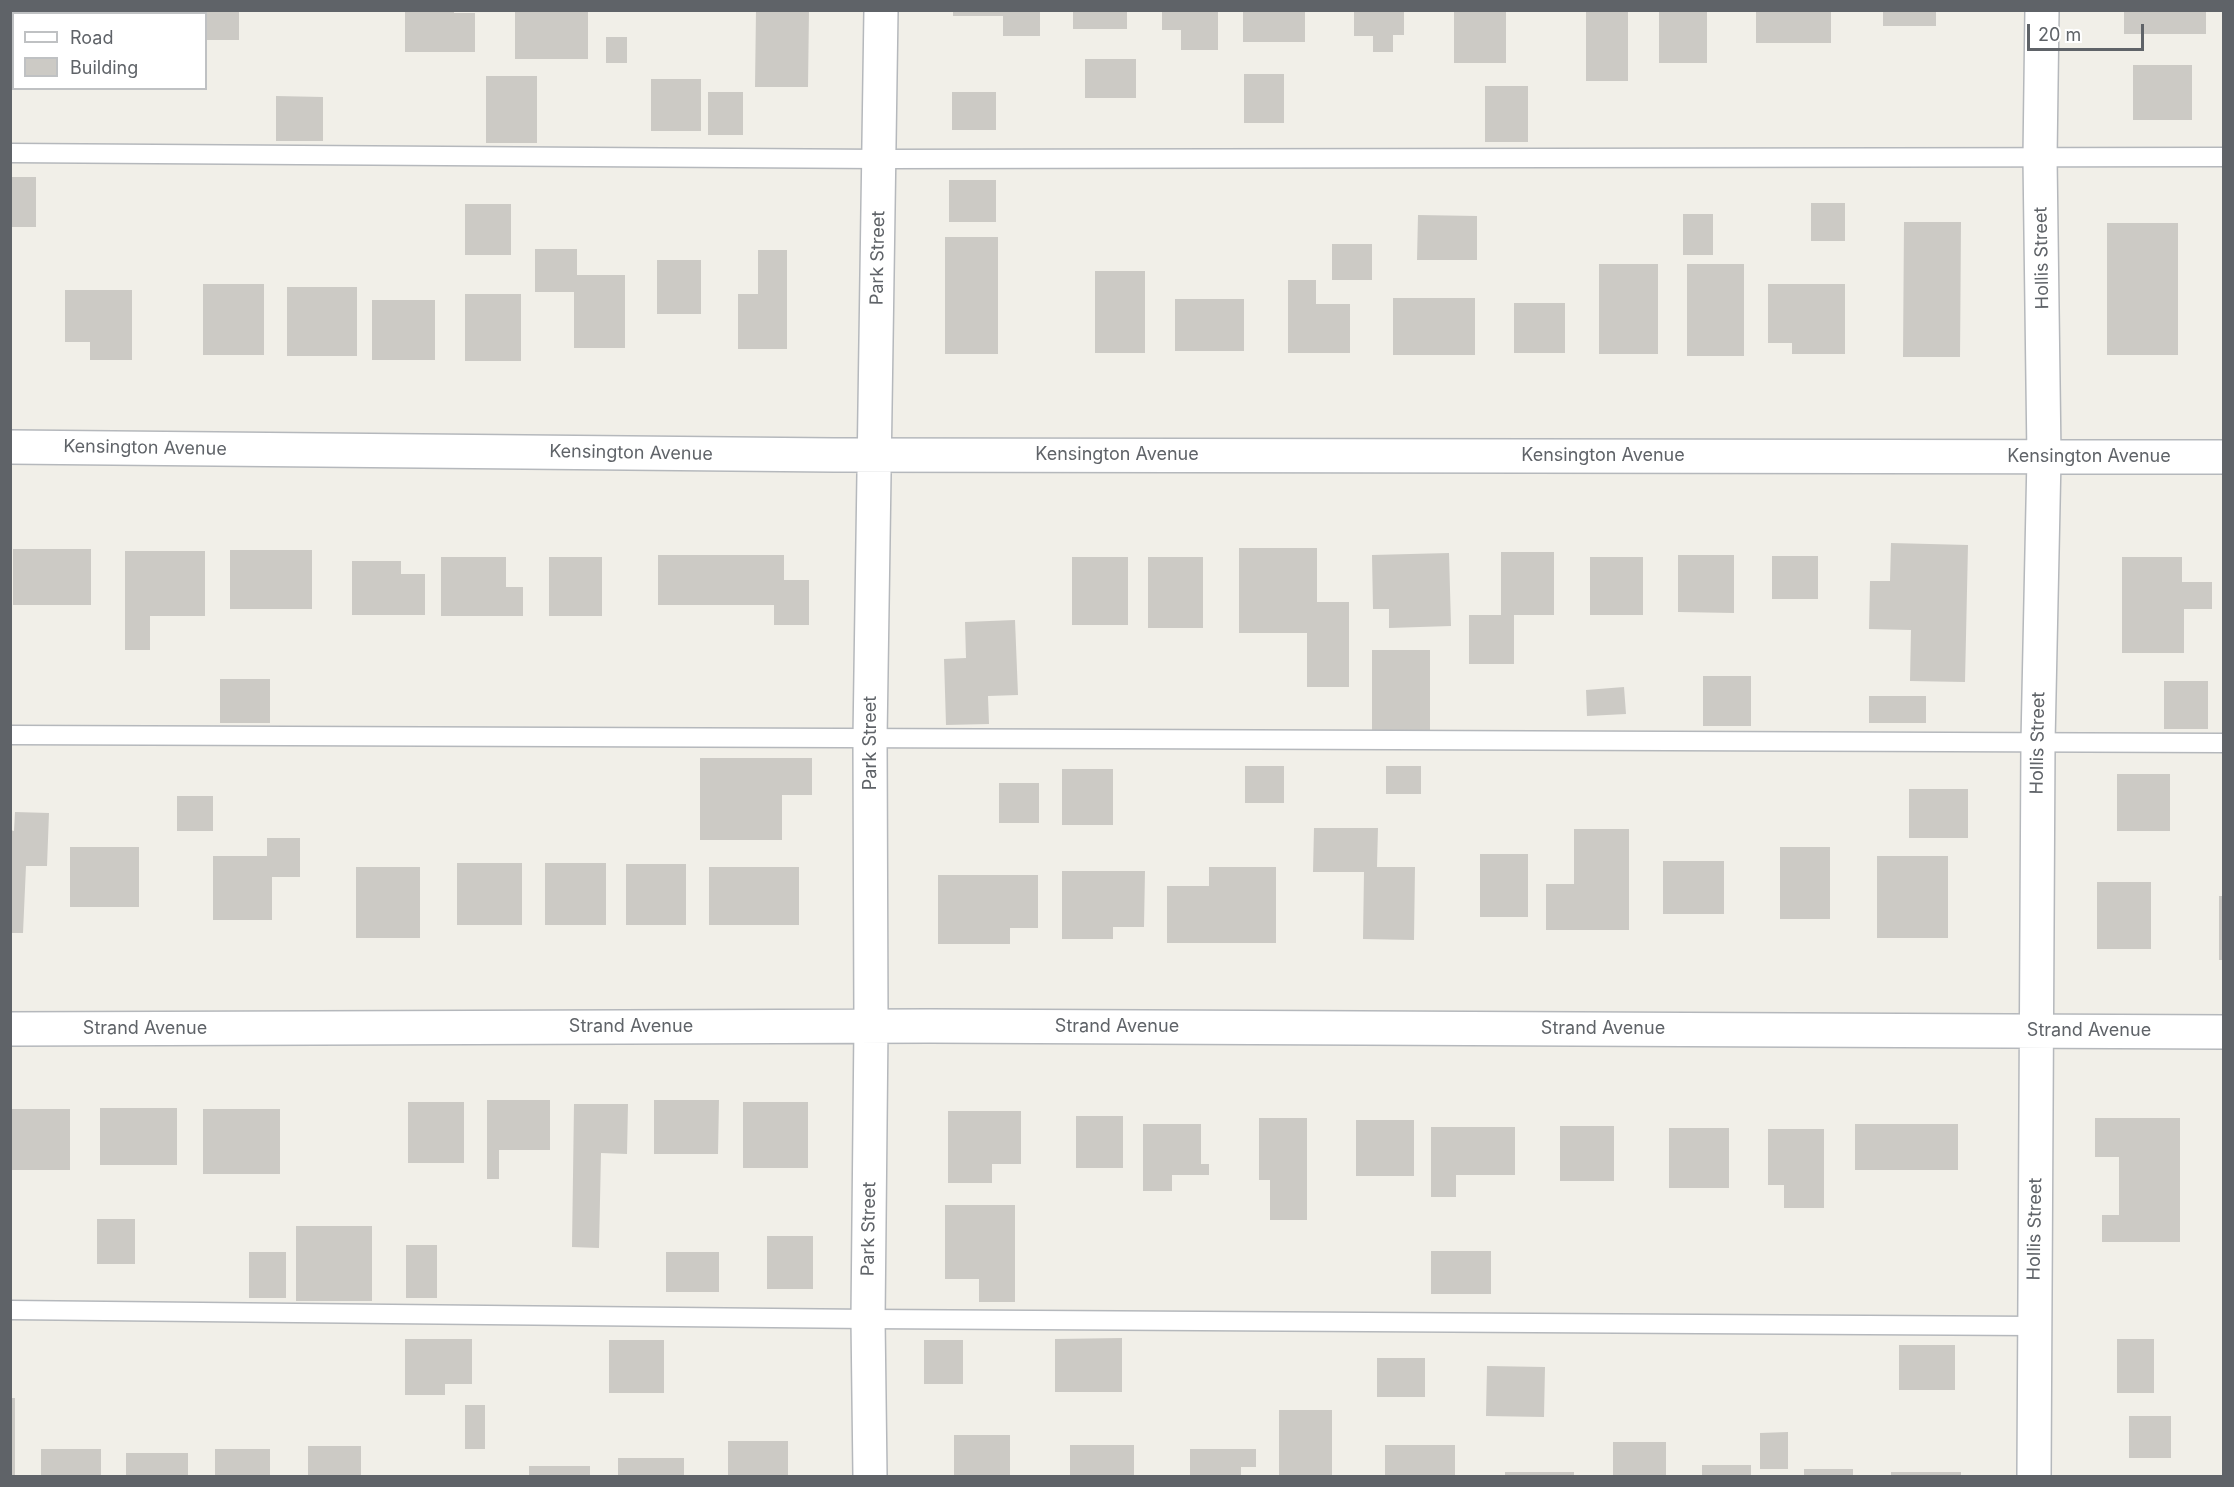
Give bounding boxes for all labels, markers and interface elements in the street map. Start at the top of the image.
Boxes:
legend [12,12,207,90]
scale bar [2030,12,2147,50]
text: 20 m [2038,24,2081,45]
text: Road [70,27,113,48]
text: Building [70,57,138,78]
street label: Hollis Street [2030,207,2054,309]
street label: Park Street [866,211,890,305]
street label: Kensington Avenue [63,436,227,460]
street label: Kensington Avenue [549,441,713,465]
street label: Kensington Avenue [1035,444,1199,466]
street label: Kensington Avenue [1521,445,1685,467]
street label: Kensington Avenue [2007,446,2171,468]
street label: Hollis Street [2026,692,2050,794]
street label: Park Street [860,696,882,790]
street label: Strand Avenue [569,1016,693,1038]
street label: Strand Avenue [1055,1016,1179,1038]
street label: Strand Avenue [83,1018,207,1040]
street label: Strand Avenue [1541,1018,1665,1040]
street label: Strand Avenue [2027,1020,2151,1042]
street label: Hollis Street [2023,1178,2047,1280]
street label: Park Street [857,1182,881,1276]

